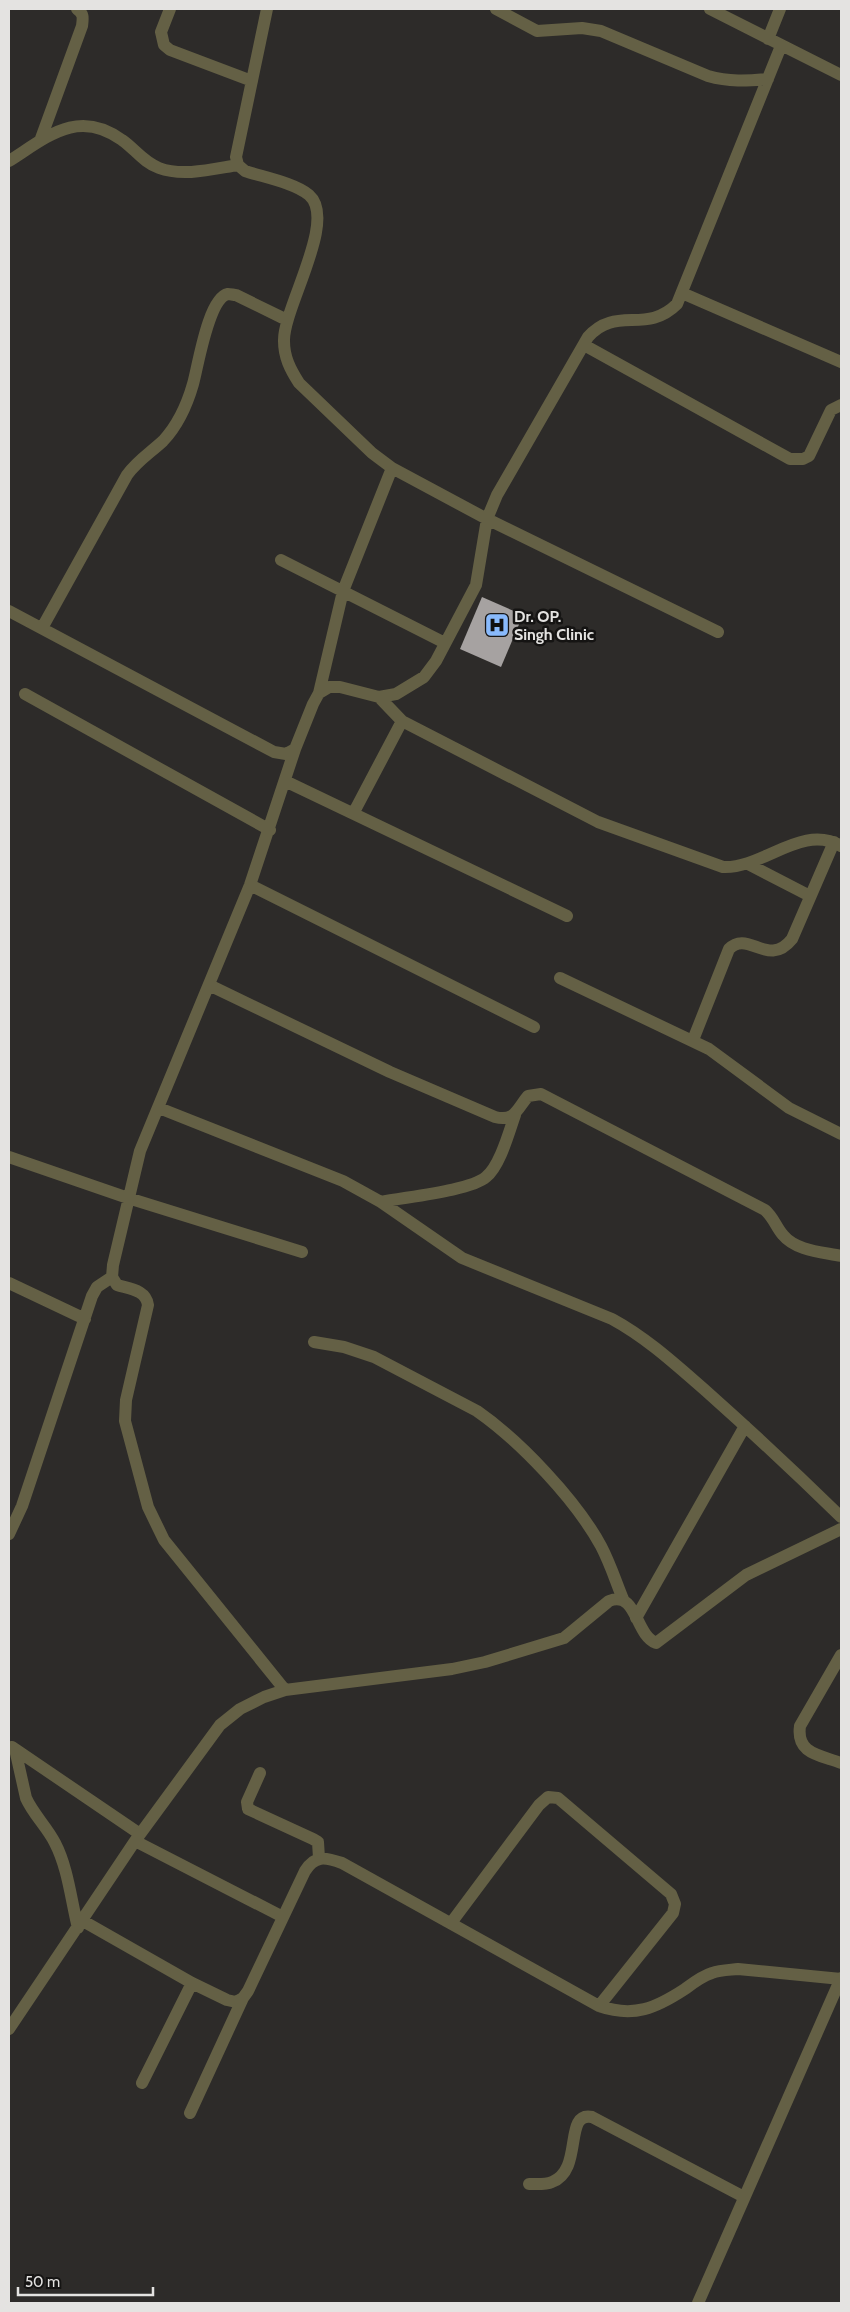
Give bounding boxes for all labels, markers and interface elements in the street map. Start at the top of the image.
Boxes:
place label: Dr. OP. Singh Clinic [514,607,594,644]
hospital icon: Dr. OP. Singh Clinic [484,612,510,638]
scale bar [18,2264,152,2296]
text: 50 m [25,2273,60,2291]

